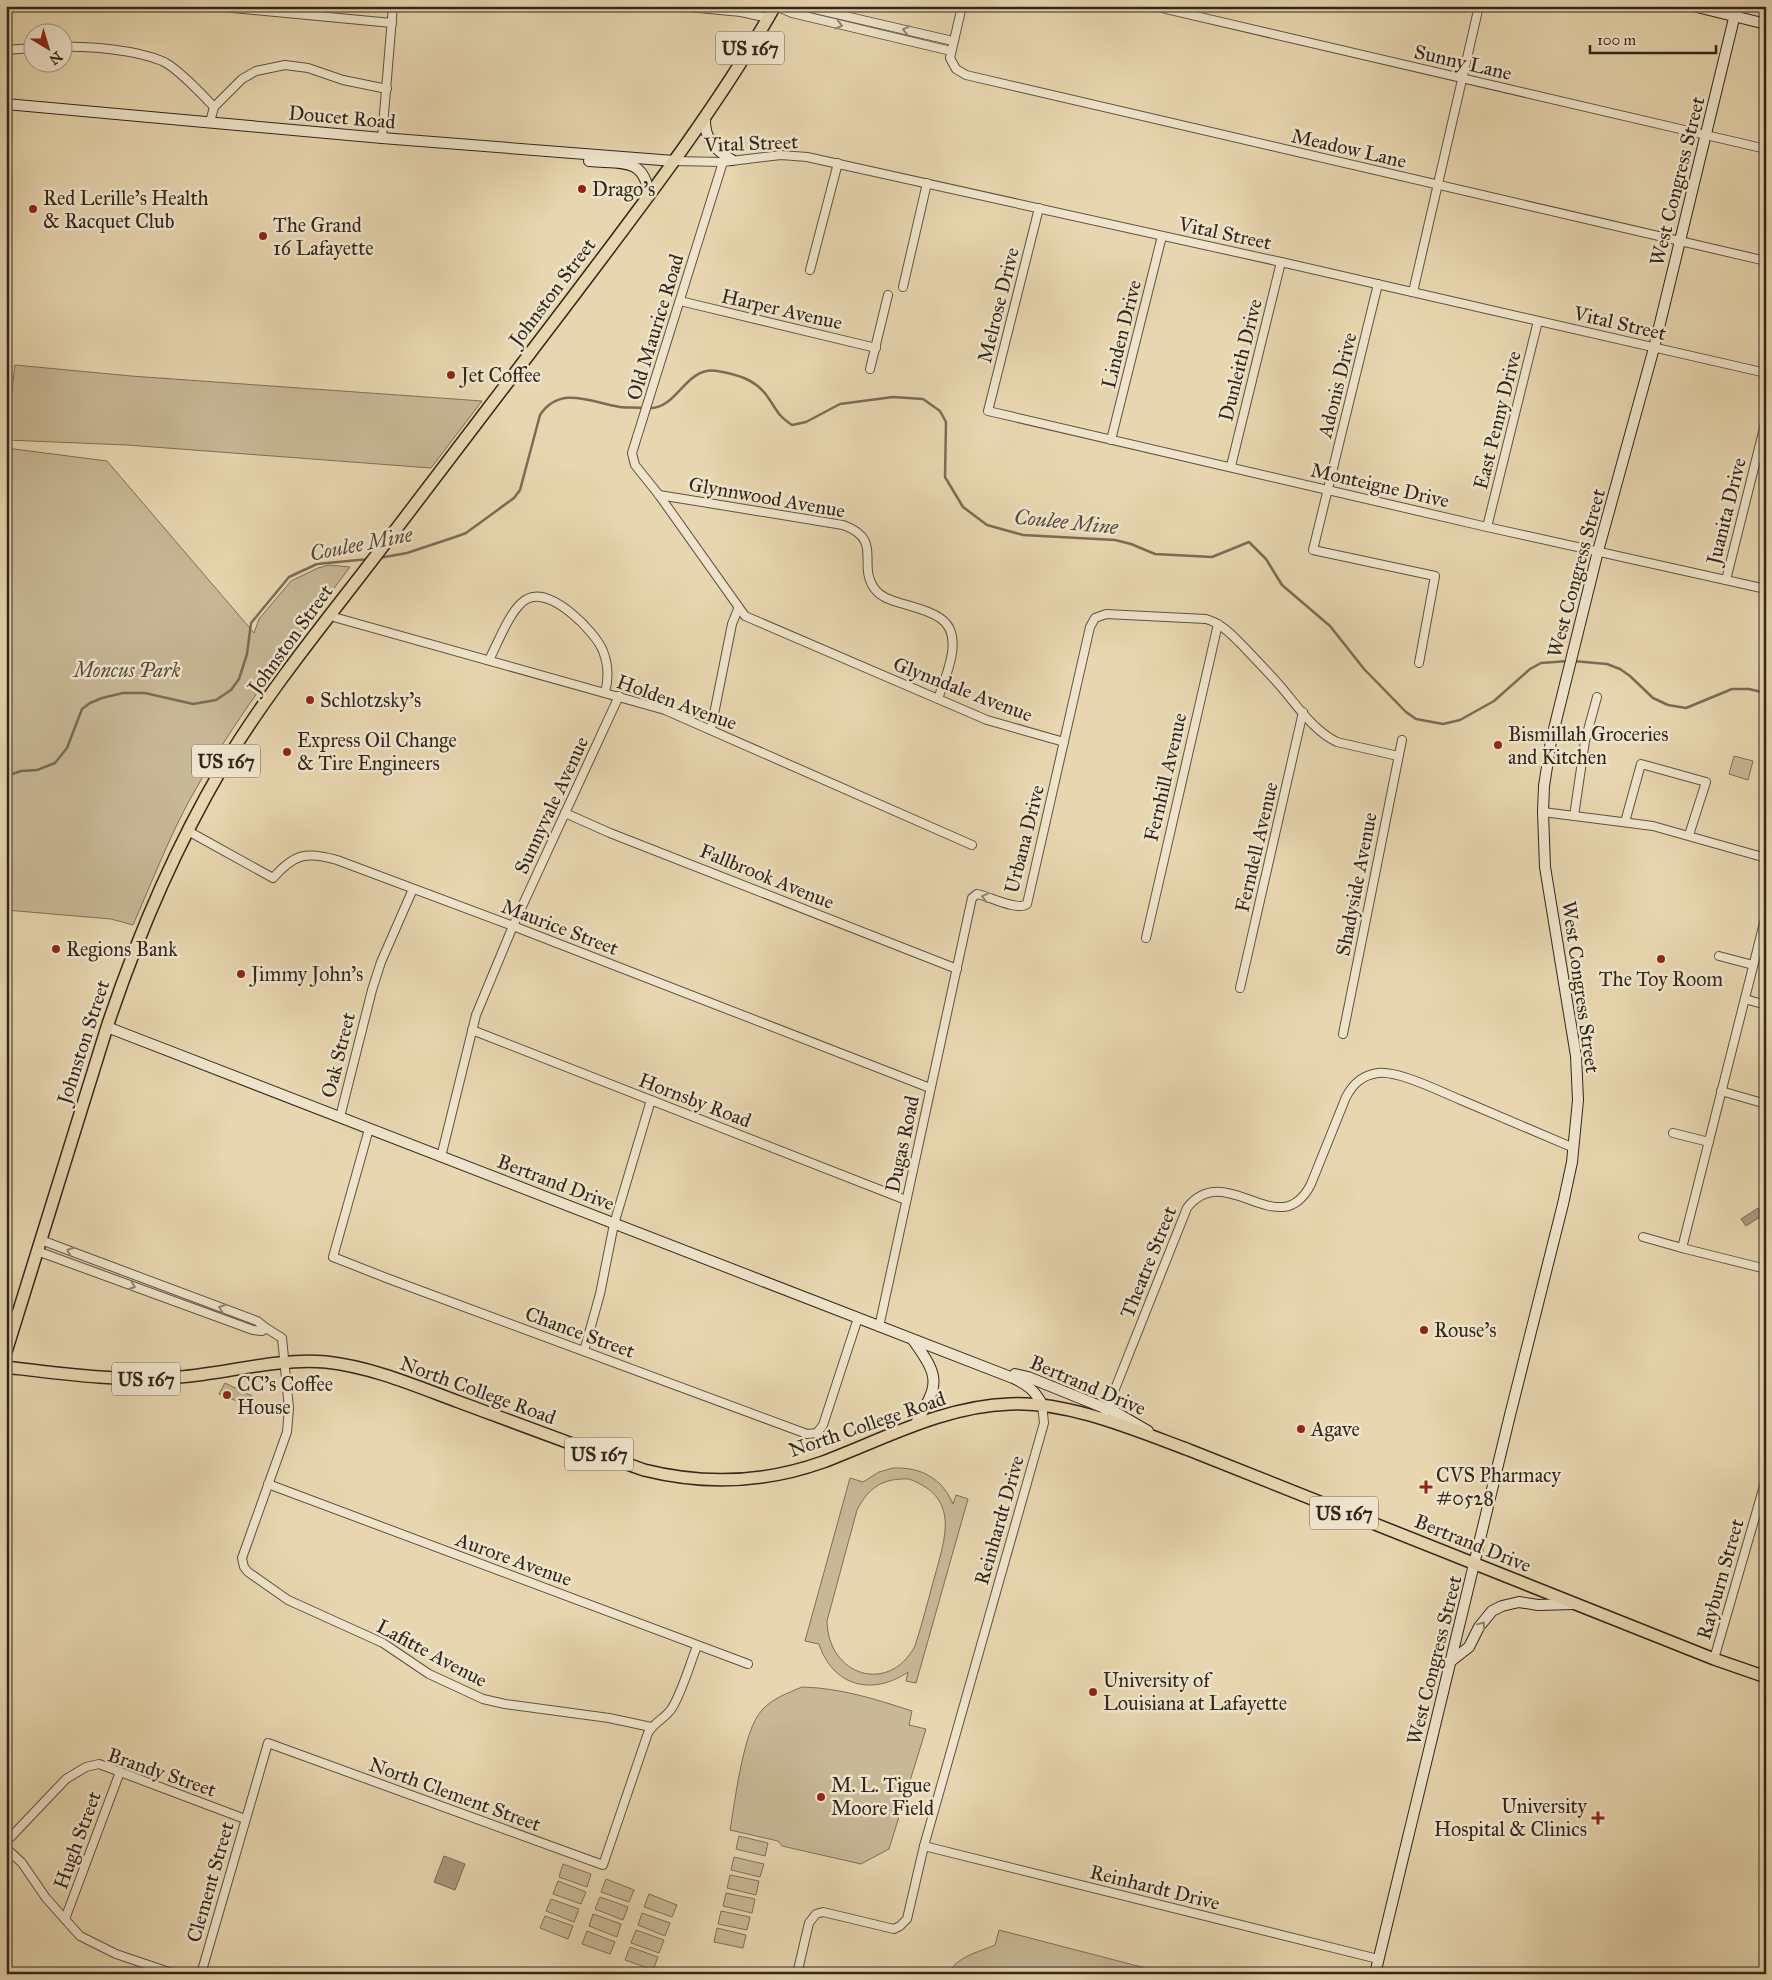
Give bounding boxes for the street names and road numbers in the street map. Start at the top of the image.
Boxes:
road number: US 167 [716,32,784,64]
street label: Sunny Lane [1412,39,1514,85]
street label: West Congress Street [1644,94,1711,268]
street label: Doucet Road [287,100,397,134]
street label: Meadow Lane [1289,123,1409,173]
street label: Vital Street [702,129,799,157]
street label: Vital Street [1175,211,1274,255]
street label: Johnston Street [502,233,601,353]
street label: Melrose Drive [972,245,1024,365]
street label: Old Maurice Road [621,251,689,403]
street label: Linden Drive [1096,277,1146,391]
street label: Harper Avenue [719,283,845,335]
street label: Dunleith Drive [1213,296,1267,424]
street label: Vital Street [1570,300,1669,345]
street label: Adonis Drive [1312,330,1362,441]
street label: East Penny Drive [1468,348,1526,492]
street label: Juanita Drive [1701,455,1752,569]
street label: Monteigne Drive [1308,457,1452,514]
street label: Glynnwood Avenue [687,471,847,523]
street label: West Congress Street [1542,486,1611,660]
street label: Johnston Street [241,580,338,701]
street label: Glynndale Avenue [890,651,1036,727]
street label: Holden Avenue [614,669,740,735]
street label: Fernhill Avenue [1139,710,1191,844]
street label: Sunnyvale Avenue [509,732,593,878]
road number: US 167 [192,744,260,778]
street label: Ferndell Avenue [1229,780,1283,914]
street label: Urbana Drive [999,782,1049,896]
street label: Shadyside Avenue [1330,810,1382,958]
street label: Fallbrook Avenue [696,838,838,914]
street label: Maurice Street [498,894,622,960]
street label: West Congress Street [1556,899,1605,1075]
street label: Johnston Street [51,977,115,1109]
street label: Oak Street [316,1010,360,1100]
street label: Hornsby Road [635,1068,755,1132]
street label: Dugas Road [880,1093,925,1195]
street label: Bertrand Drive [494,1149,618,1215]
street label: Theatre Street [1115,1203,1181,1321]
street label: Chance Street [522,1301,638,1363]
street label: Bertrand Drive [1026,1350,1150,1420]
street label: North College Road [396,1351,559,1430]
road number: US 167 [112,1362,180,1396]
street label: North College Road [785,1386,949,1463]
road number: US 167 [565,1438,633,1470]
street label: Reinhardt Drive [969,1453,1029,1587]
road number: US 167 [1310,1496,1378,1530]
street label: Bertrand Drive [1411,1509,1535,1577]
street label: Rayburn Street [1691,1516,1749,1642]
street label: Aurore Avenue [452,1527,575,1591]
street label: West Congress Street [1401,1573,1468,1747]
street label: Lafitte Avenue [373,1614,491,1692]
street label: Brandy Street [105,1742,219,1802]
street label: North Clement Street [366,1752,544,1836]
street label: Hugh Street [48,1788,107,1892]
street label: Clement Street [181,1819,239,1945]
street label: Reinhardt Drive [1087,1859,1223,1915]

